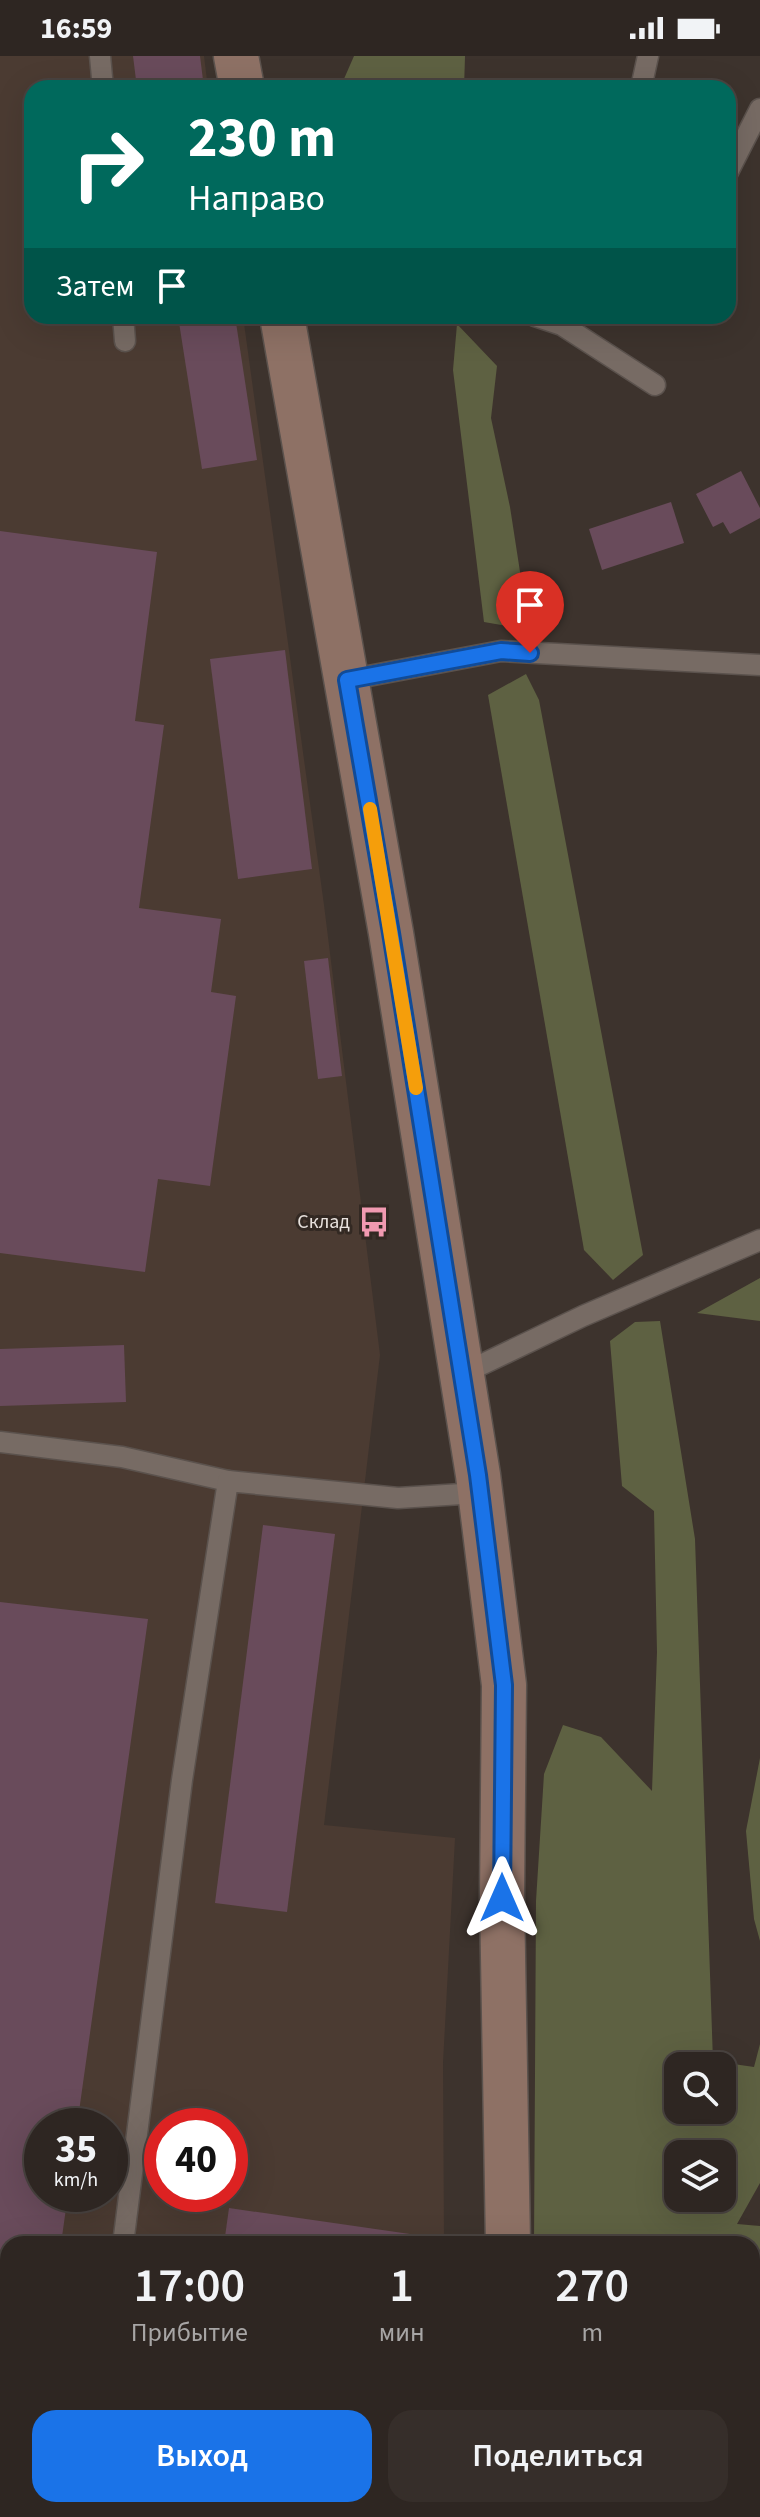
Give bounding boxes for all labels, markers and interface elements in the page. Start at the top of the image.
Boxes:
text: 16:59 [40,7,112,50]
text: 230 m [188,99,336,178]
icon: right [56,112,160,216]
text: Направо [188,173,325,224]
icon: arrive [150,264,194,308]
text: Затем [56,265,134,308]
pin [496,571,564,653]
icon: arrive [508,583,552,627]
bus stop icon: Склад [357,1205,391,1239]
place label: Склад [297,1208,350,1236]
position arrow [460,1856,544,1940]
map controls [664,2052,736,2212]
button: search [664,2052,736,2124]
speed limit sign: 40 [144,2108,248,2212]
text: 35 [55,2121,97,2178]
button: layers [664,2140,736,2212]
text: km/h [54,2166,98,2194]
text: 17:00 [134,2252,245,2320]
text: 1 [389,2252,414,2320]
text: 270 [555,2252,629,2320]
text: Прибытие [131,2314,248,2351]
text: мин [379,2314,425,2351]
text: m [581,2314,603,2351]
button: Выход [32,2410,372,2502]
button: Поделиться [388,2410,728,2502]

